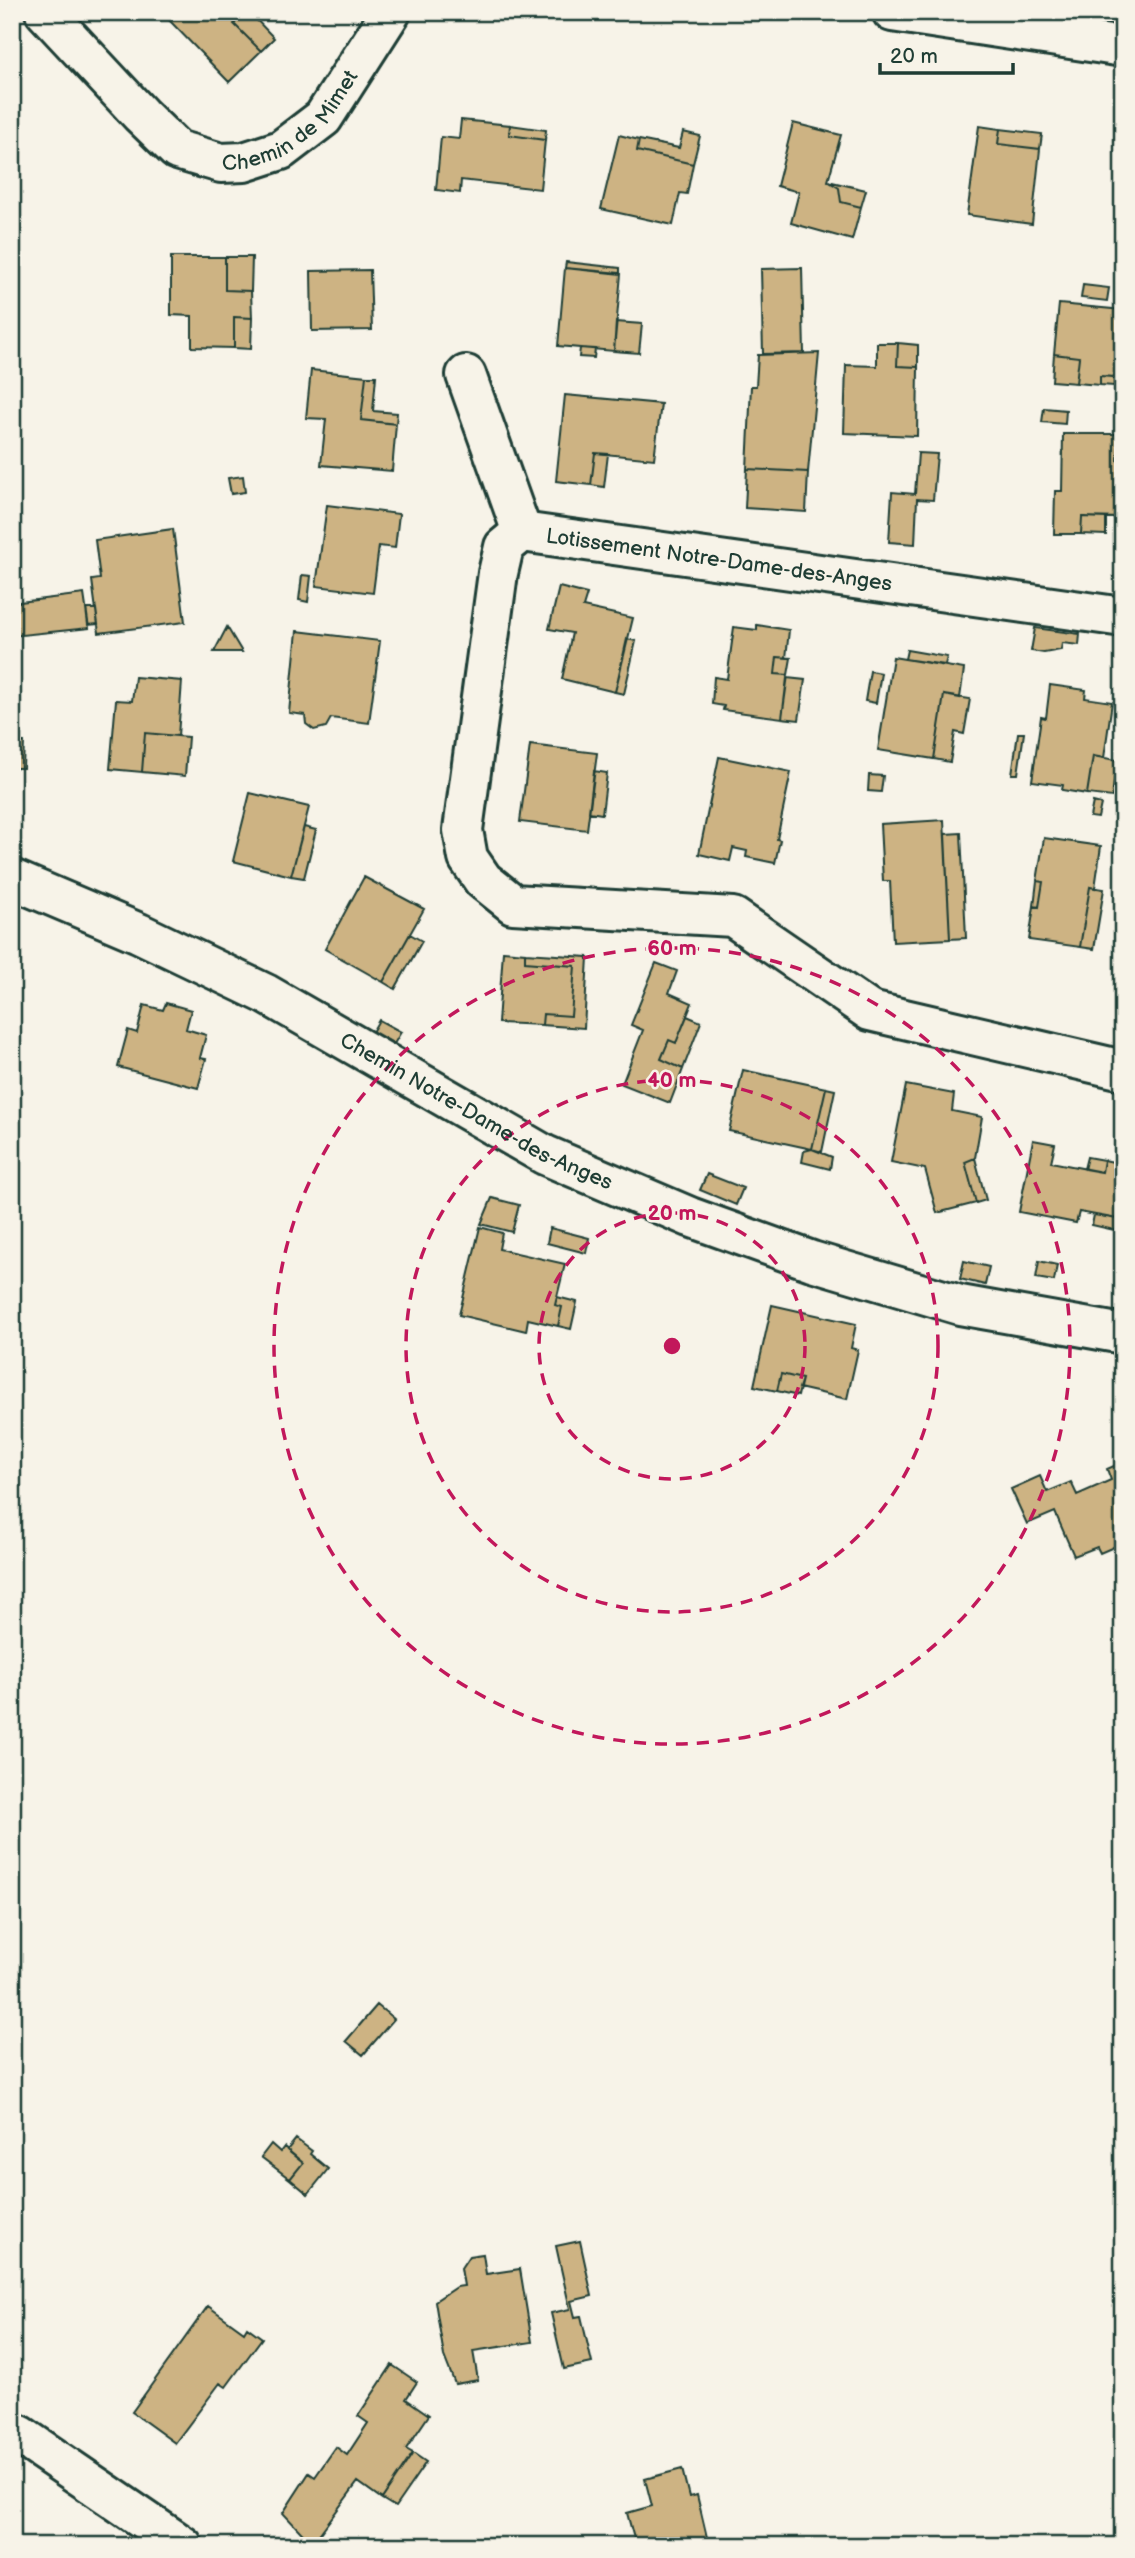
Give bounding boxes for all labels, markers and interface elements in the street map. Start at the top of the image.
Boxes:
scale bar [880,32,1012,76]
text: 20 m [890,44,938,69]
street label: Chemin de Mimet [221,65,363,175]
street label: Lotissement Notre-Dame-des-Anges [544,523,894,597]
text: 60 m [647,936,697,961]
street label: Chemin Notre-Dame-des-Anges [336,1027,616,1195]
text: 40 m [647,1068,697,1093]
text: 20 m [648,1201,696,1226]
centre of rings [660,1334,684,1358]

